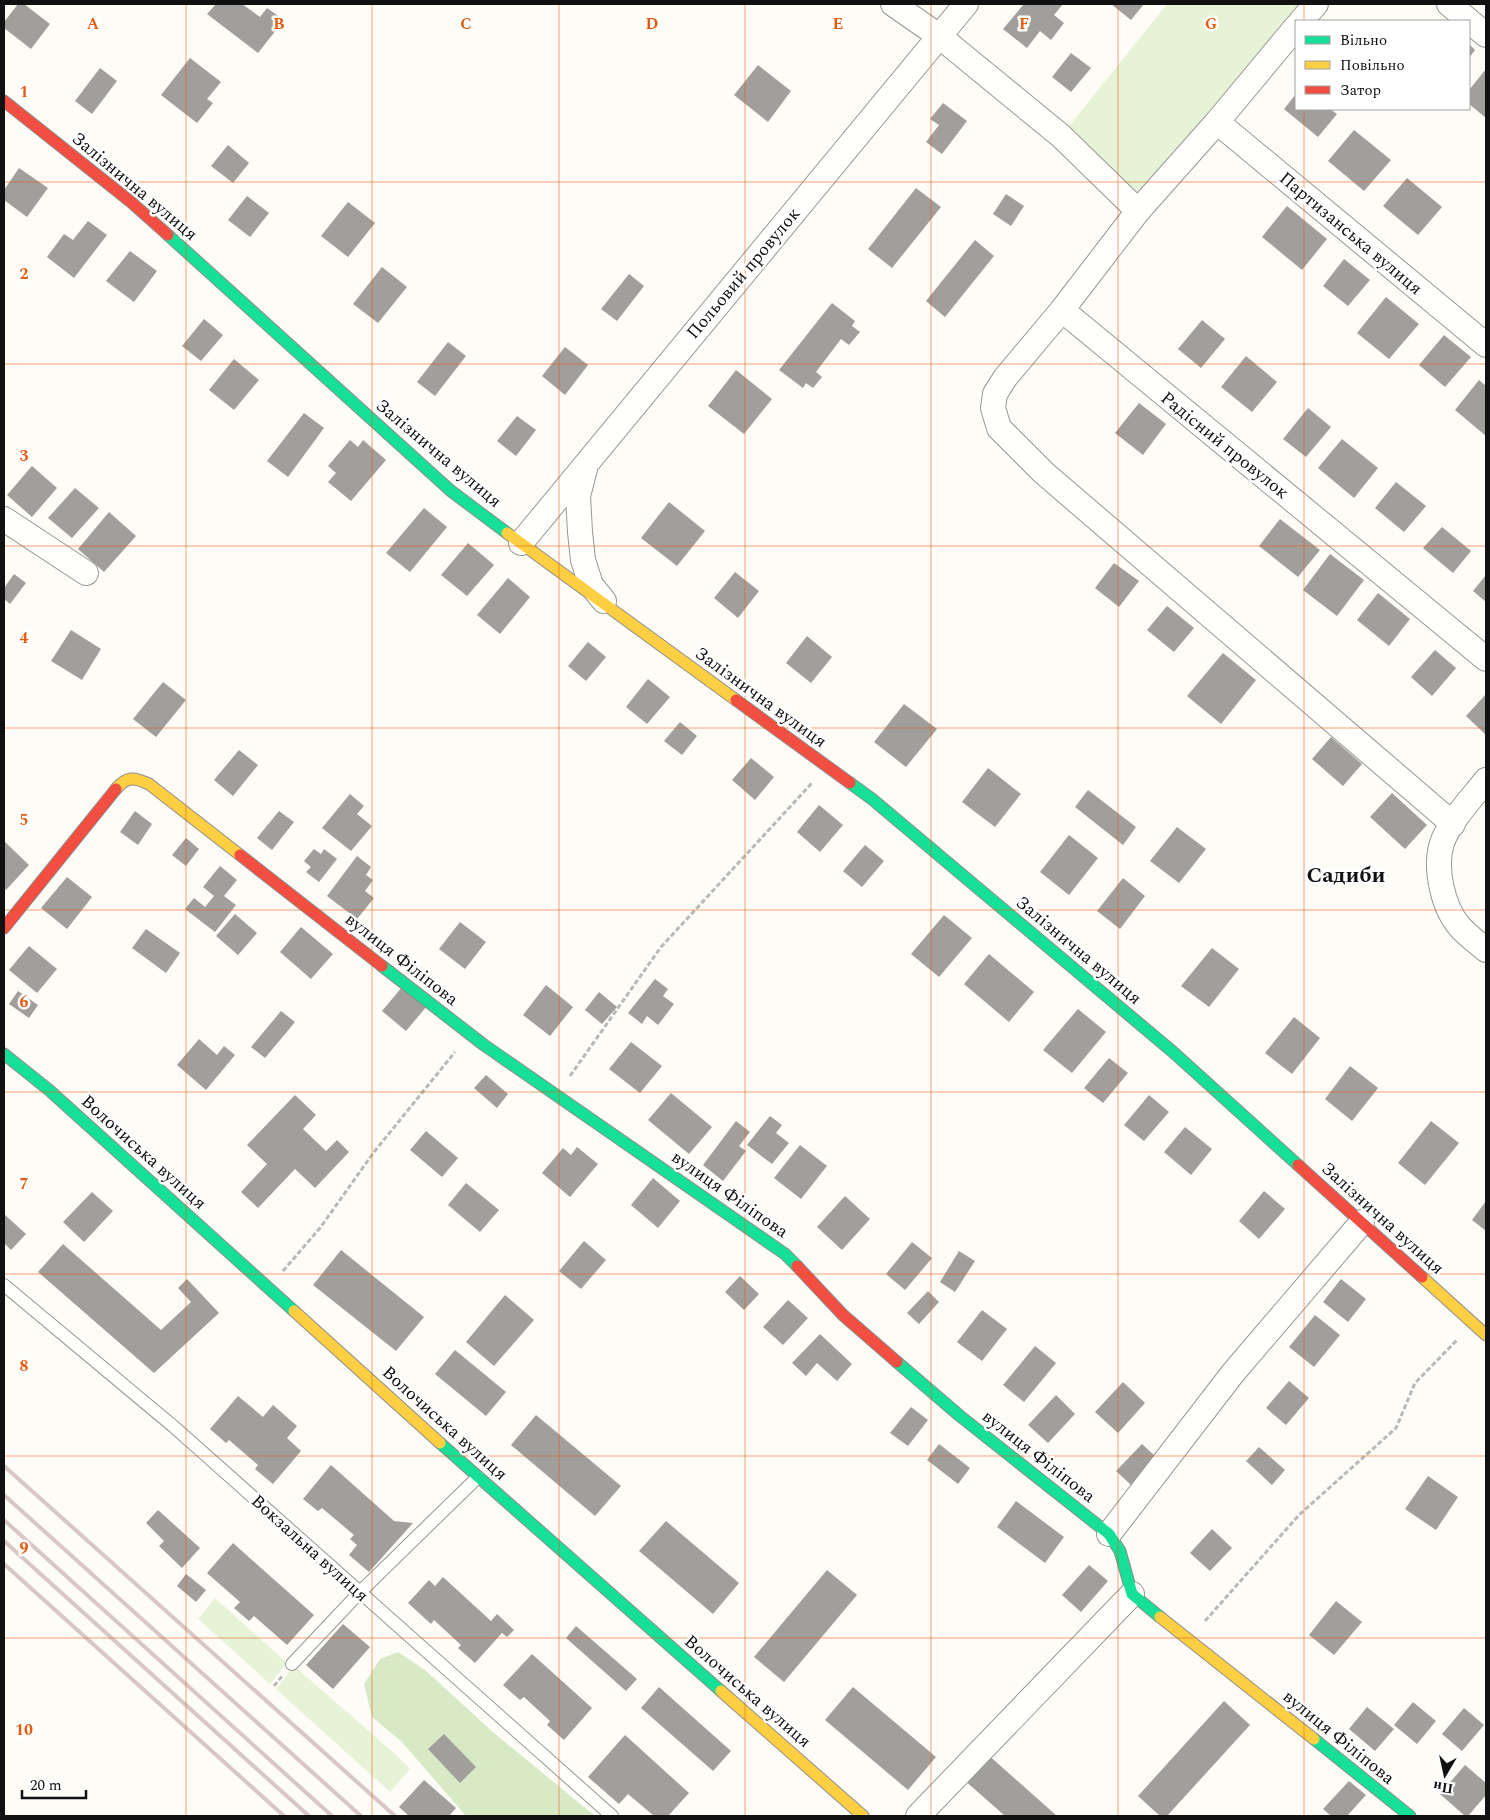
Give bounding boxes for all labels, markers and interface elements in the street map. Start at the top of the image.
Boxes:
text: A [87,12,100,36]
text: B [273,12,285,36]
text: C [460,12,472,36]
text: D [646,12,659,36]
text: E [833,12,843,36]
text: F [1019,12,1029,36]
text: G [1205,12,1217,36]
legend [1295,20,1470,110]
text: Вільно [1340,29,1387,52]
text: Повільно [1340,54,1405,77]
text: Затор [1340,79,1381,102]
text: 1 [20,80,28,104]
street label: Залізнична вулиця [66,125,204,247]
street label: Партизанська вулиця [1273,165,1428,302]
street label: Польовий провулок [680,201,807,345]
text: 2 [20,262,29,286]
street label: Радісний провулок [1155,385,1295,506]
street label: Залізнична вулиця [370,392,508,514]
text: 3 [20,444,29,468]
text: 4 [20,626,29,650]
street label: Залізнична вулиця [689,640,832,755]
text: 5 [20,808,28,832]
district label: Садиби [1306,859,1386,892]
street label: Залізнична вулиця [1010,889,1148,1011]
street label: вулиця Філіпова [339,906,464,1013]
text: 6 [20,990,29,1014]
street label: Волочиська вулиця [75,1088,212,1216]
street label: вулиця Філіпова [666,1144,794,1245]
street label: Залізнична вулиця [1315,1156,1450,1281]
text: 7 [20,1172,29,1196]
text: 8 [20,1354,29,1378]
street label: Волочиська вулиця [376,1359,513,1487]
street label: вулиця Філіпова [976,1403,1101,1510]
street label: Вокзальна вулиця [245,1488,375,1609]
text: 9 [20,1536,29,1560]
street label: Волочиська вулиця [678,1628,817,1754]
street label: вулиця Філіпова [1277,1684,1401,1791]
text: 10 [15,1718,33,1742]
north arrow [1420,1750,1470,1800]
scale bar [22,1768,86,1800]
text: 20 m [30,1774,62,1797]
text: Пн [1431,1775,1455,1799]

